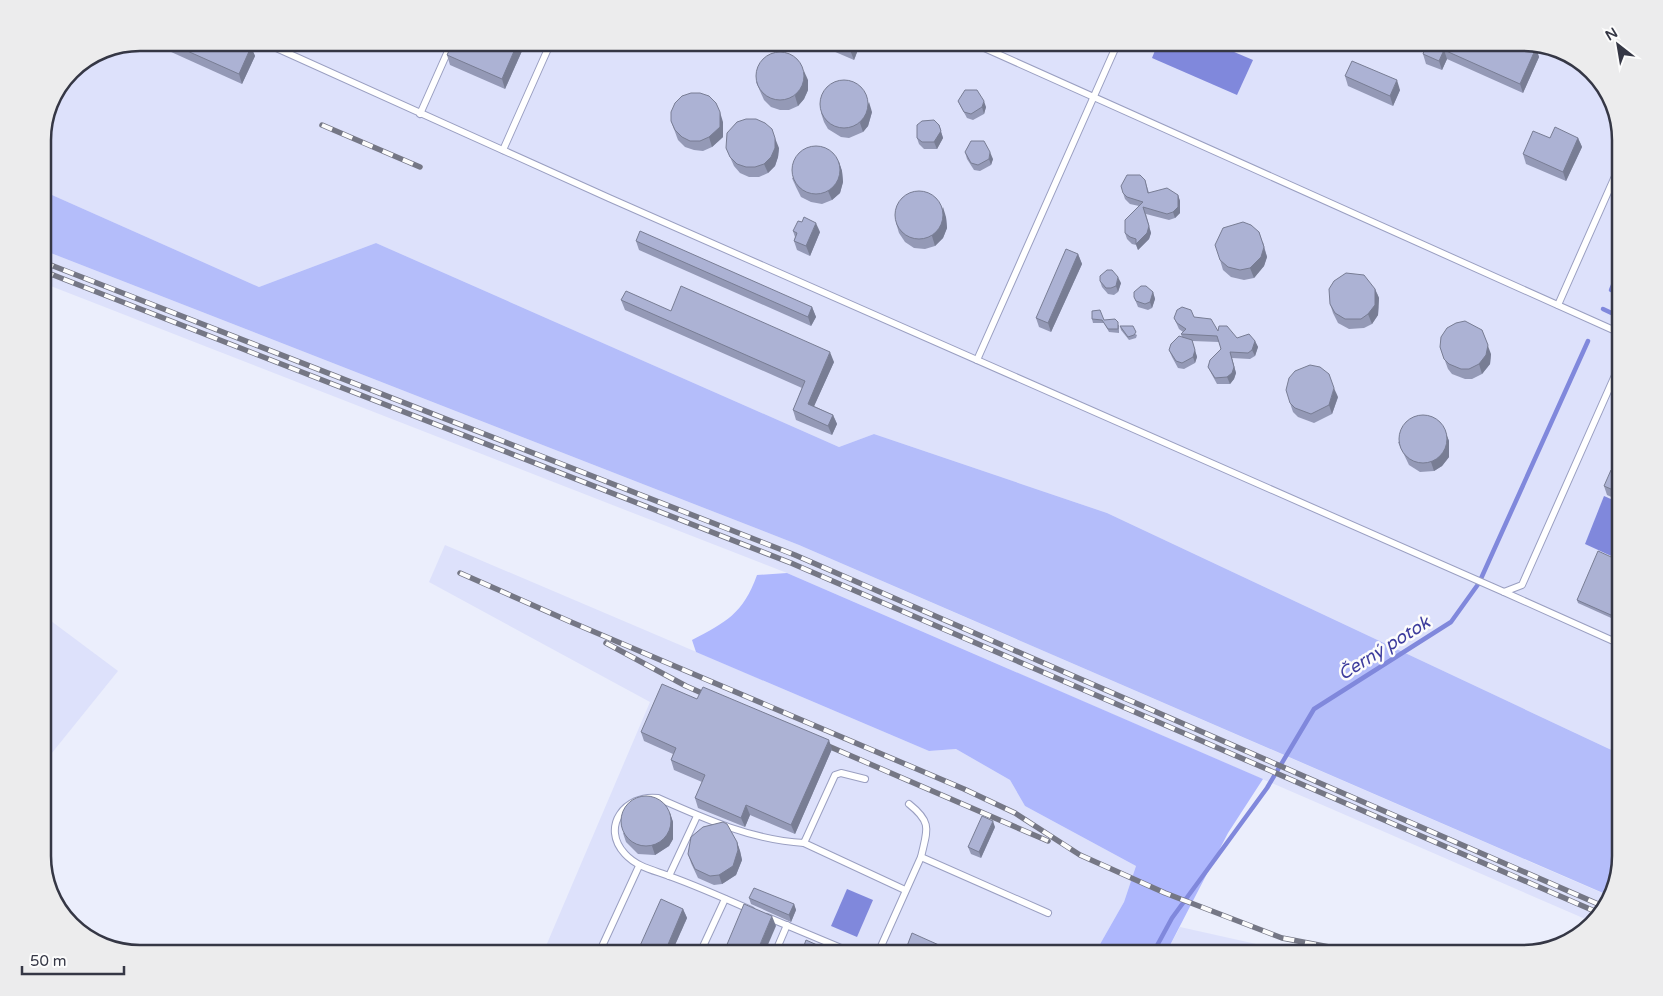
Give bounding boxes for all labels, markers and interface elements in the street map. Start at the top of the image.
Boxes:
north arrow [1593,20,1643,70]
text: N [1602,24,1621,44]
water label: Černý potok [1334,610,1435,685]
scale bar [22,944,125,976]
text: 50 m [30,952,67,970]

